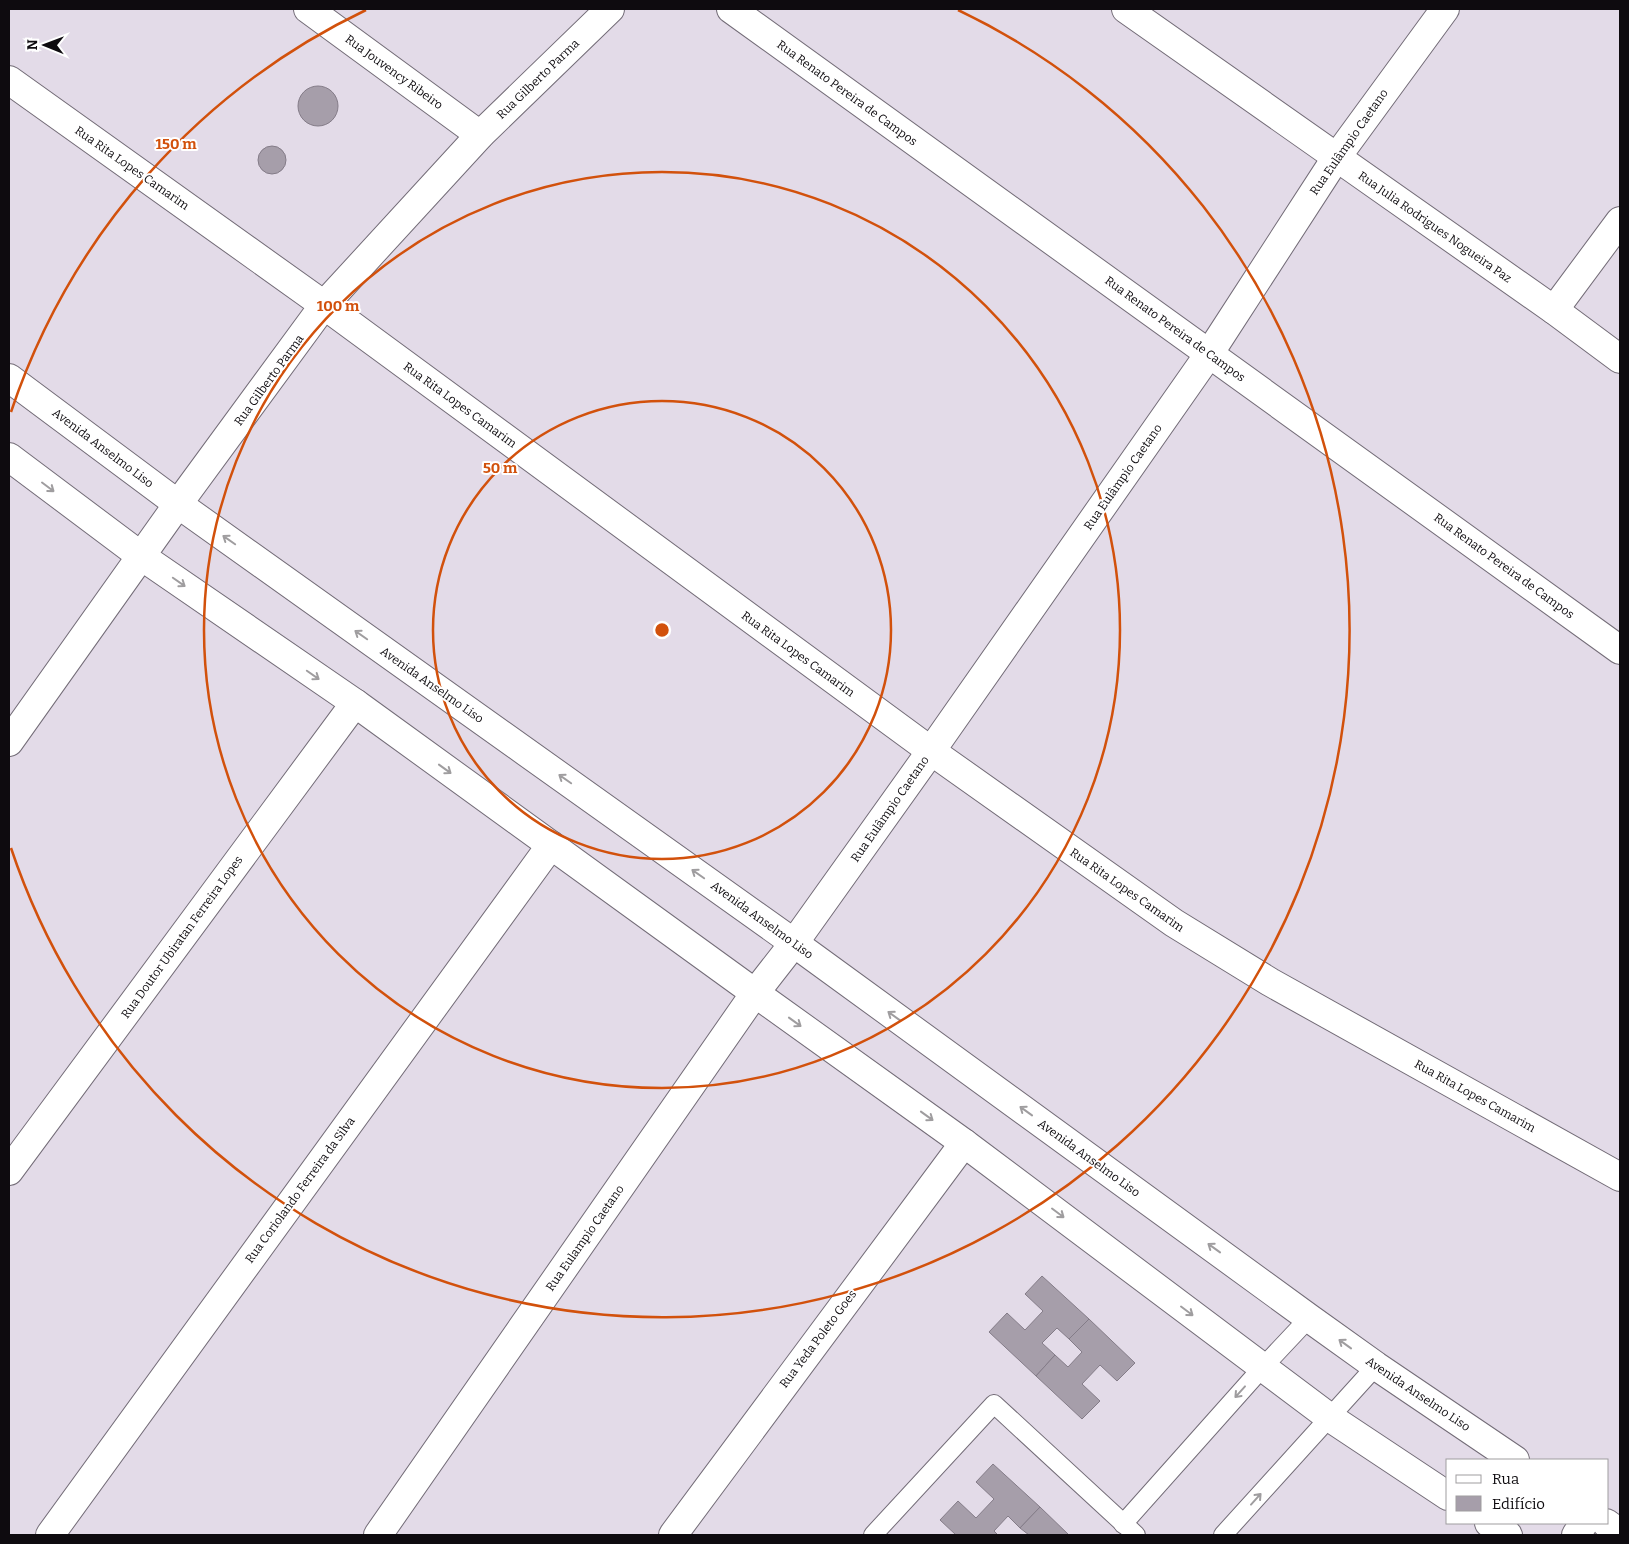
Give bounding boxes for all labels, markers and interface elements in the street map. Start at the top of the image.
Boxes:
north arrow [20,20,70,70]
street label: Rua Jouvency Ribeiro [342,32,446,112]
street label: Rua Gilberto Parma [494,36,582,122]
street label: Rua Renato Pereira de Campos [774,37,920,149]
text: N [24,39,41,50]
street label: Rua Eulâmpio Caetano [1307,86,1391,198]
street label: Rua Rita Lopes Camarim [72,123,192,213]
text: 150 m [155,135,197,153]
street label: Rua Julia Rodrigues Nogueira Paz [1356,169,1515,286]
street label: Rua Renato Pereira de Campos [1102,273,1248,385]
text: 100 m [317,297,360,315]
street label: Rua Gilberto Parma [231,332,307,428]
street label: Rua Rita Lopes Camarim [401,359,520,451]
street label: Avenida Anselmo Liso [50,405,156,491]
street label: Rua Eulâmpio Caetano [1081,421,1165,533]
text: 50 m [483,459,518,477]
one-way arrow [41,481,54,492]
street label: Rua Renato Pereira de Campos [1431,510,1577,622]
one-way arrow [222,535,236,545]
one-way arrow [172,577,186,587]
street label: Rua Rita Lopes Camarim [739,608,858,700]
centre of rings [653,621,671,639]
one-way arrow [355,629,369,640]
street label: Avenida Anselmo Liso [378,644,486,726]
one-way arrow [306,670,320,680]
street label: Rua Eulâmpio Caetano [848,753,932,865]
one-way arrow [438,764,452,774]
one-way arrow [559,774,572,785]
street label: Rua Rita Lopes Camarim [1067,845,1187,935]
street label: Rua Doutor Ubiratan Ferreira Lopes [118,853,246,1021]
one-way arrow [691,869,705,879]
street label: Avenida Anselmo Liso [708,878,816,962]
one-way arrow [888,1010,902,1021]
one-way arrow [788,1017,802,1027]
street label: Rua Rita Lopes Camarim [1412,1057,1538,1135]
one-way arrow [1020,1106,1033,1117]
one-way arrow [920,1111,934,1121]
street label: Rua Coriolando Ferreira da Silva [242,1114,358,1266]
street label: Avenida Anselmo Liso [1035,1116,1143,1200]
street label: Rua Eulampio Caetano [543,1182,627,1294]
one-way arrow [1051,1208,1065,1218]
one-way arrow [1207,1243,1221,1254]
street label: Rua Yeda Poleto Goes [777,1287,859,1391]
one-way arrow [1180,1306,1193,1317]
one-way arrow [1338,1339,1352,1349]
street label: Avenida Anselmo Liso [1363,1354,1473,1434]
one-way arrow [1234,1386,1246,1399]
legend [1446,1459,1609,1524]
text: Rua [1492,1470,1519,1488]
one-way arrow [1250,1492,1262,1505]
text: Edifício [1492,1495,1545,1513]

